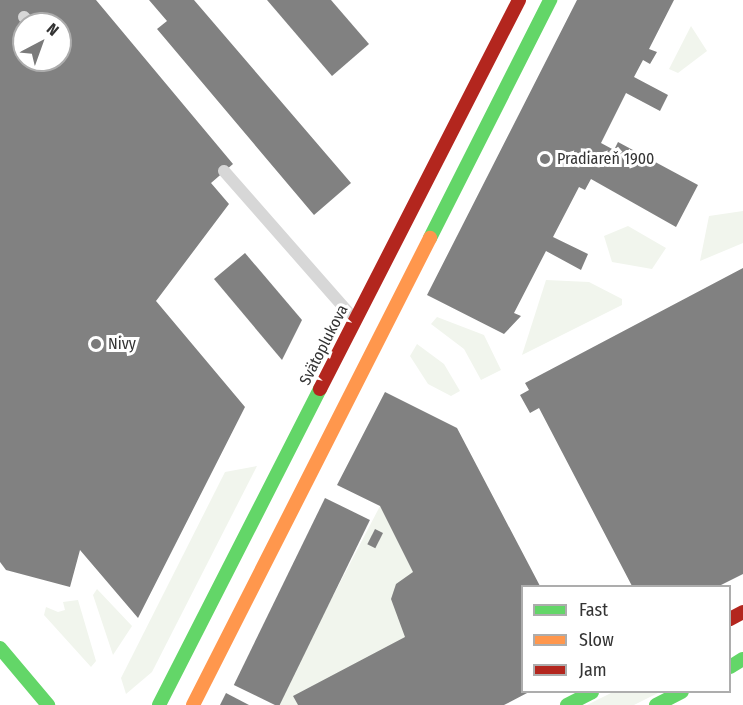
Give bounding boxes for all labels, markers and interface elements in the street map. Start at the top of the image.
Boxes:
north arrow [12,12,72,72]
text: N [43,19,63,40]
place label: Pradiareň 1900 [557,149,654,169]
marker: Pradiareň 1900 [538,152,552,166]
street label: Svätoplukova [296,302,352,388]
place label: Nivy [108,334,136,354]
marker: Nivy [89,337,103,351]
legend [521,585,731,693]
text: Fast [579,599,608,621]
text: Slow [579,629,614,651]
text: Jam [579,659,607,681]

